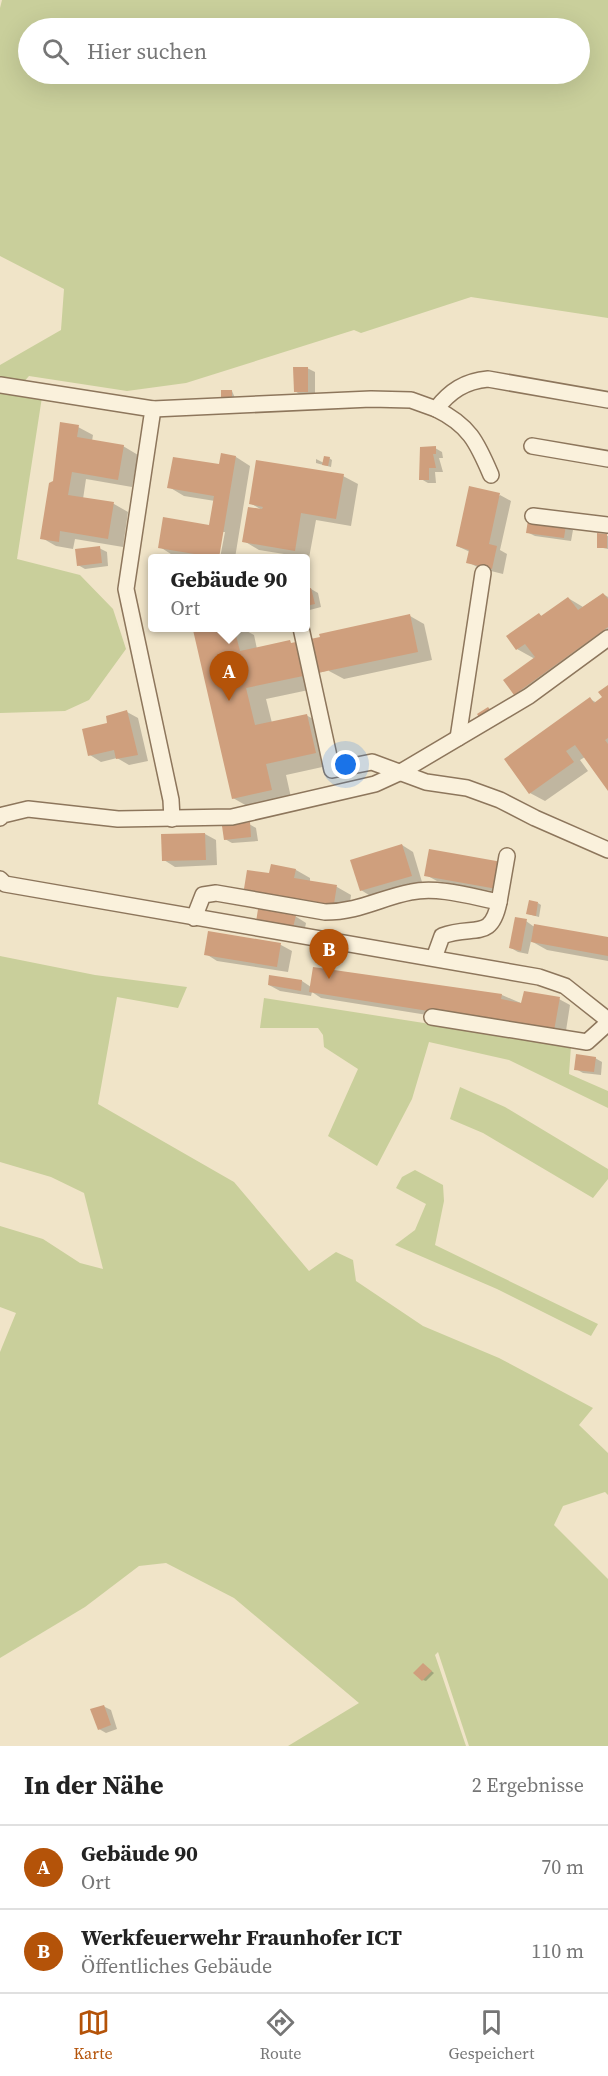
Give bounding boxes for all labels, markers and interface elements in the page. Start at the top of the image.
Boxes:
search box [18,18,590,84]
icon: search [39,35,72,68]
text: Hier suchen [87,36,207,66]
popup [148,554,310,632]
text: Gebäude 90 [170,564,288,594]
text: Ort [170,594,200,622]
pin: A [210,652,248,701]
your location [331,750,360,779]
pin: B [310,930,348,979]
text: In der Nähe [24,1767,164,1803]
text: 2 Ergebnisse [472,1771,584,1799]
text: Gebäude 90 [81,1838,198,1868]
text: A [37,1853,50,1881]
text: 70 m [541,1853,584,1881]
text: Ort [81,1868,110,1896]
text: Werkfeuerwehr Fraunhofer ICT [81,1922,402,1952]
text: B [37,1937,50,1965]
text: 110 m [531,1937,584,1965]
text: Öffentliches Gebäude [81,1952,272,1980]
tab: Karte [74,2006,113,2064]
tab: Route [260,2006,301,2064]
tab: Gespeichert [449,2006,534,2064]

